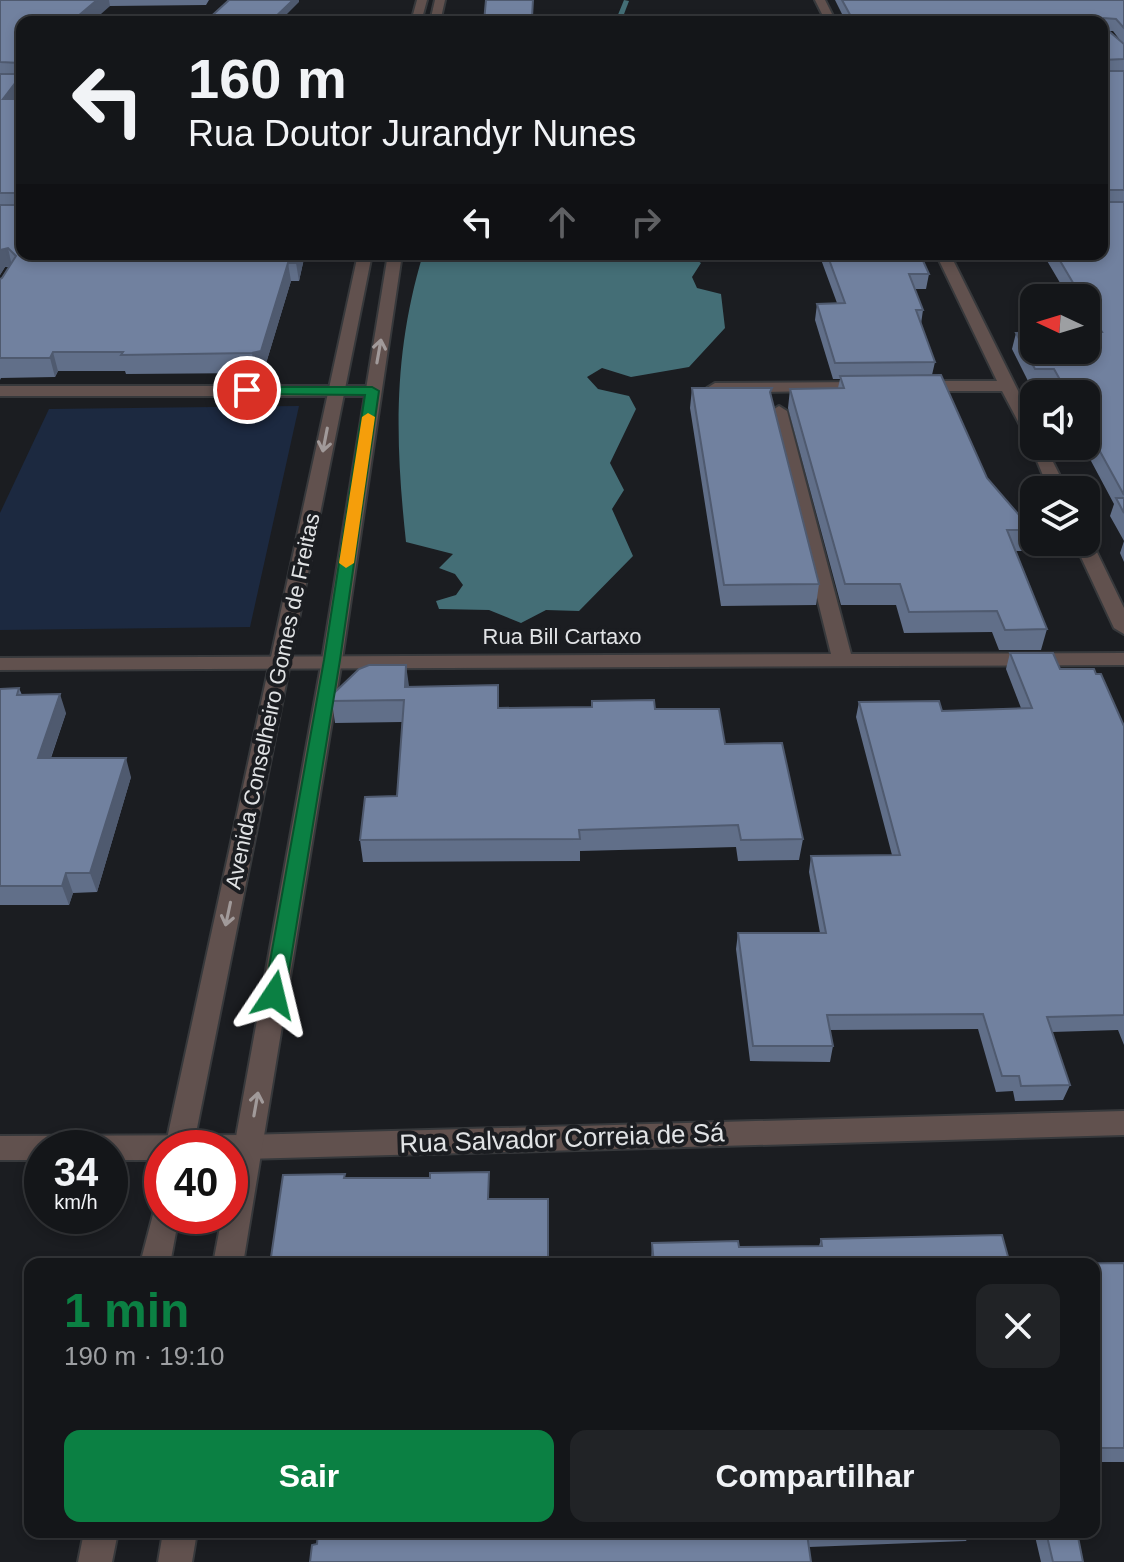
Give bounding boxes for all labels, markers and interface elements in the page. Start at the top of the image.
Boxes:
text: 160 m [188,47,347,110]
icon: left [56,48,160,152]
text: Rua Doutor Jurandyr Nunes [188,113,636,154]
icon: left [456,200,500,244]
icon: ahead [540,200,584,244]
icon: right [624,200,668,244]
north arrow [1020,284,1100,364]
map controls [1020,284,1100,556]
one-way arrow [372,338,387,364]
pin [213,356,281,424]
icon: arrive [225,368,269,412]
button: sound [1020,380,1100,460]
one-way arrow [317,427,332,452]
button: layers [1020,476,1100,556]
street label: Avenida Conselheiro Gomes de Freitas [220,511,325,891]
street label: Rua Bill Cartaxo [483,624,641,649]
one-way arrow [220,901,235,926]
position arrow [232,953,316,1037]
one-way arrow [249,1092,264,1118]
street label: Rua Salvador Correia de Sá [399,1117,726,1159]
speed limit sign: 40 [144,1130,248,1234]
text: 34 [54,1150,98,1194]
text: km/h [54,1191,98,1213]
text: 1 min [64,1284,189,1337]
button: close [976,1284,1060,1368]
text: 190 m · 19:10 [64,1341,224,1371]
button: Sair [64,1430,554,1522]
button: Compartilhar [570,1430,1060,1522]

